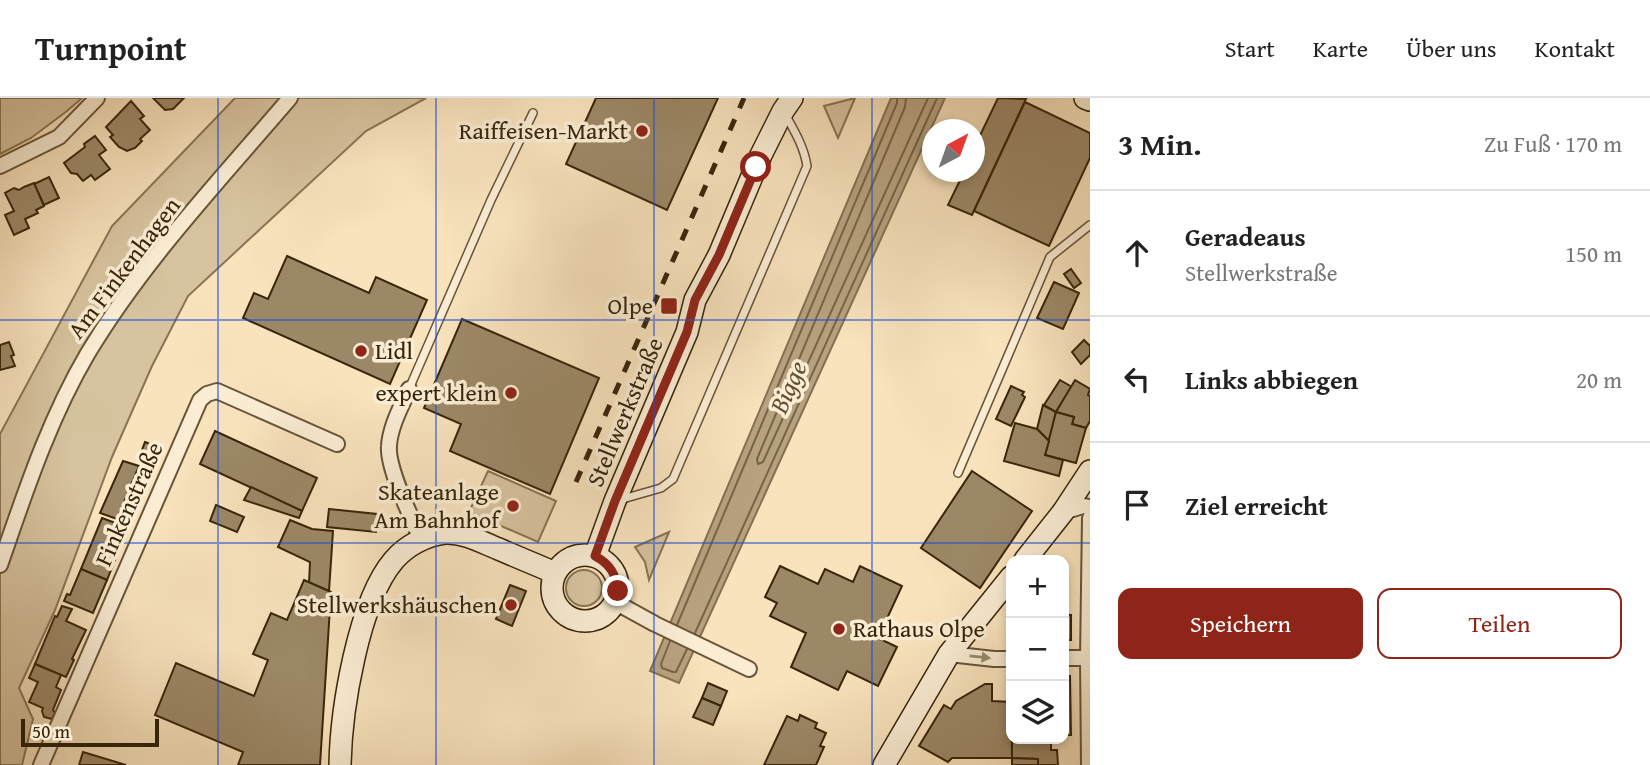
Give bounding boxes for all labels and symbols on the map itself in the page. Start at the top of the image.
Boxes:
place label: Raiffeisen-Markt [459,113,629,148]
north arrow [922,119,985,182]
marker: Raiffeisen-Markt [634,123,650,139]
route start [740,151,771,182]
street label: Am Finkenhagen [59,189,189,346]
place label: Olpe [607,288,653,323]
marker: Olpe [659,296,679,316]
street label: Stellwerkstraße [577,332,672,492]
place label: Lidl [375,333,413,368]
marker: Lidl [353,343,369,359]
water label: Bigge [758,354,816,420]
place label: expert klein [376,375,498,410]
marker: expert klein [503,385,519,401]
street label: Finkenstraße [86,436,172,572]
place label: Skateanlage Am Bahnhof [374,474,501,537]
marker: Skateanlage Am Bahnhof [505,498,521,514]
route end [602,575,633,606]
place label: Stellwerkshäuschen [297,587,498,622]
marker: Stellwerkshäuschen [503,597,519,613]
place label: Rathaus Olpe [853,611,985,646]
marker: Rathaus Olpe [831,621,847,637]
one-way arrow [969,652,991,663]
scale bar [21,716,159,748]

